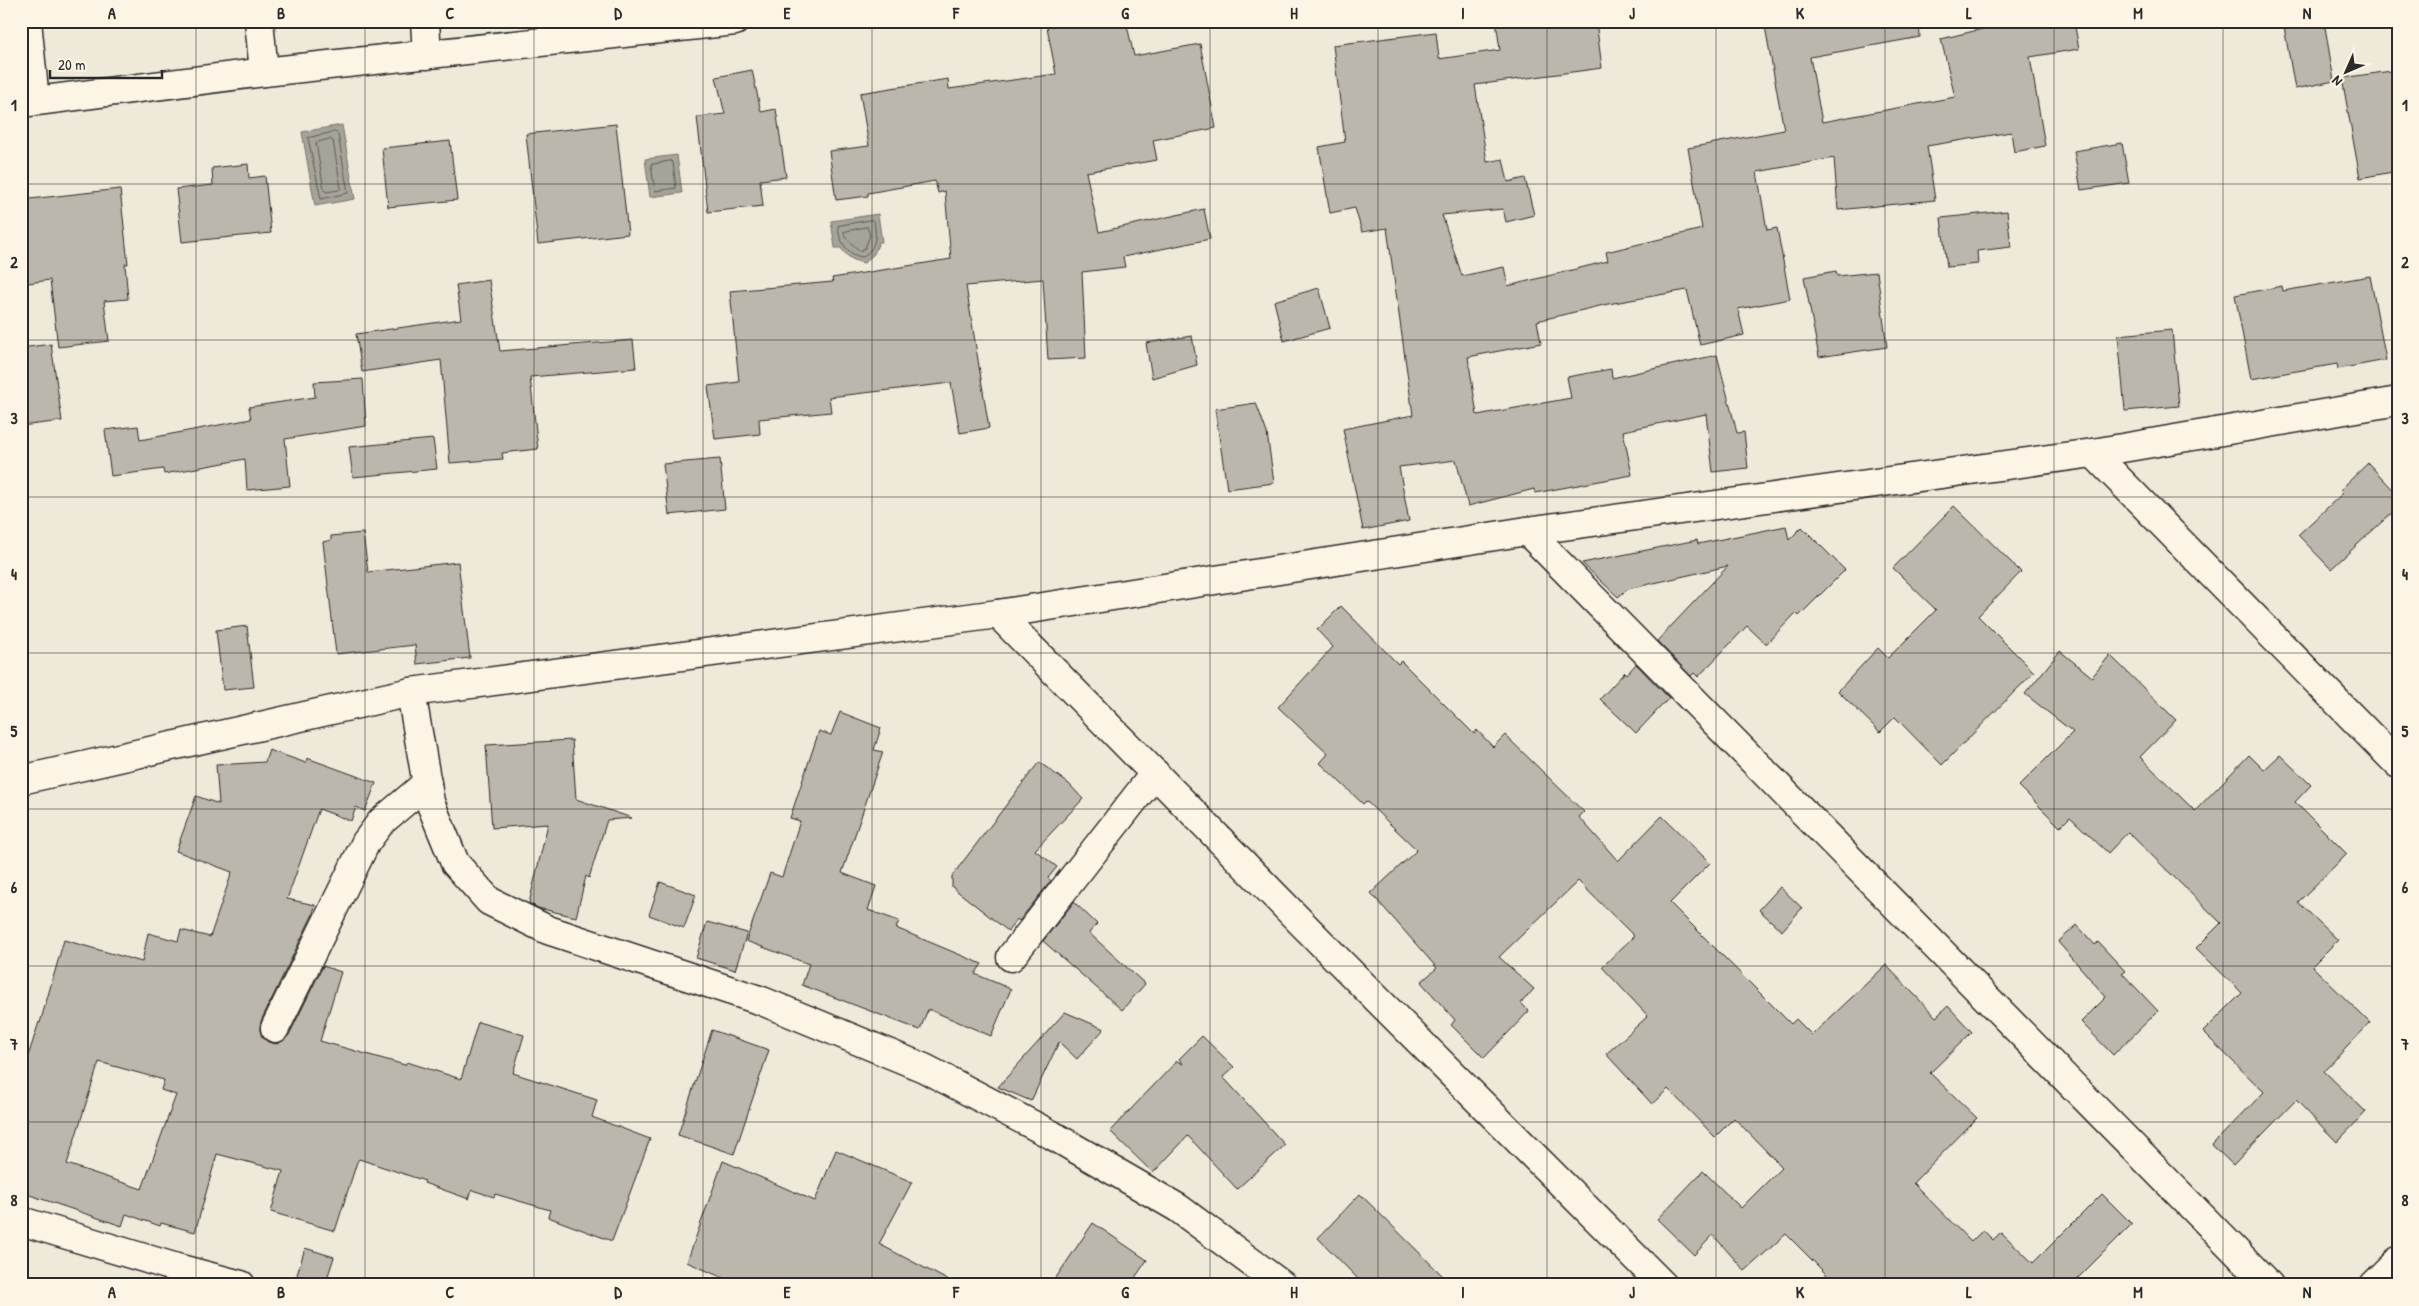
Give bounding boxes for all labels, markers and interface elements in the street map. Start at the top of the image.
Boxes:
text: A [108,2,116,24]
text: B [277,2,285,24]
text: C [446,2,455,24]
text: D [614,2,622,24]
text: E [783,2,791,24]
text: F [952,2,960,24]
text: G [1121,2,1129,24]
text: H [1290,2,1298,24]
text: I [1461,2,1465,24]
text: J [1629,2,1635,24]
text: K [1796,2,1805,24]
text: L [1966,2,1972,24]
text: M [2133,2,2143,24]
text: N [2303,2,2312,24]
scale bar [50,48,162,80]
north arrow [2322,48,2372,98]
text: 20 m [58,54,85,75]
text: N [2327,72,2346,91]
text: 1 [11,94,17,116]
text: 1 [2402,94,2408,116]
text: 2 [10,251,18,273]
text: 2 [2401,251,2409,273]
text: 3 [10,407,18,429]
text: 3 [2401,407,2409,429]
text: 4 [11,563,17,585]
text: 4 [2402,563,2408,585]
text: 5 [11,720,18,742]
text: 5 [2402,720,2409,742]
text: 6 [11,876,18,898]
text: 6 [2402,876,2409,898]
text: 7 [9,1033,18,1055]
text: 7 [2400,1033,2409,1055]
text: 8 [11,1189,18,1211]
text: 8 [2402,1189,2409,1211]
text: A [108,1281,116,1303]
text: B [277,1281,285,1303]
text: C [446,1281,455,1303]
text: D [614,1281,622,1303]
text: E [783,1281,791,1303]
text: F [952,1281,960,1303]
text: G [1121,1281,1129,1303]
text: H [1290,1281,1298,1303]
text: I [1461,1281,1465,1303]
text: J [1629,1281,1635,1303]
text: K [1796,1281,1805,1303]
text: L [1966,1281,1972,1303]
text: M [2133,1281,2143,1303]
text: N [2303,1281,2312,1303]

